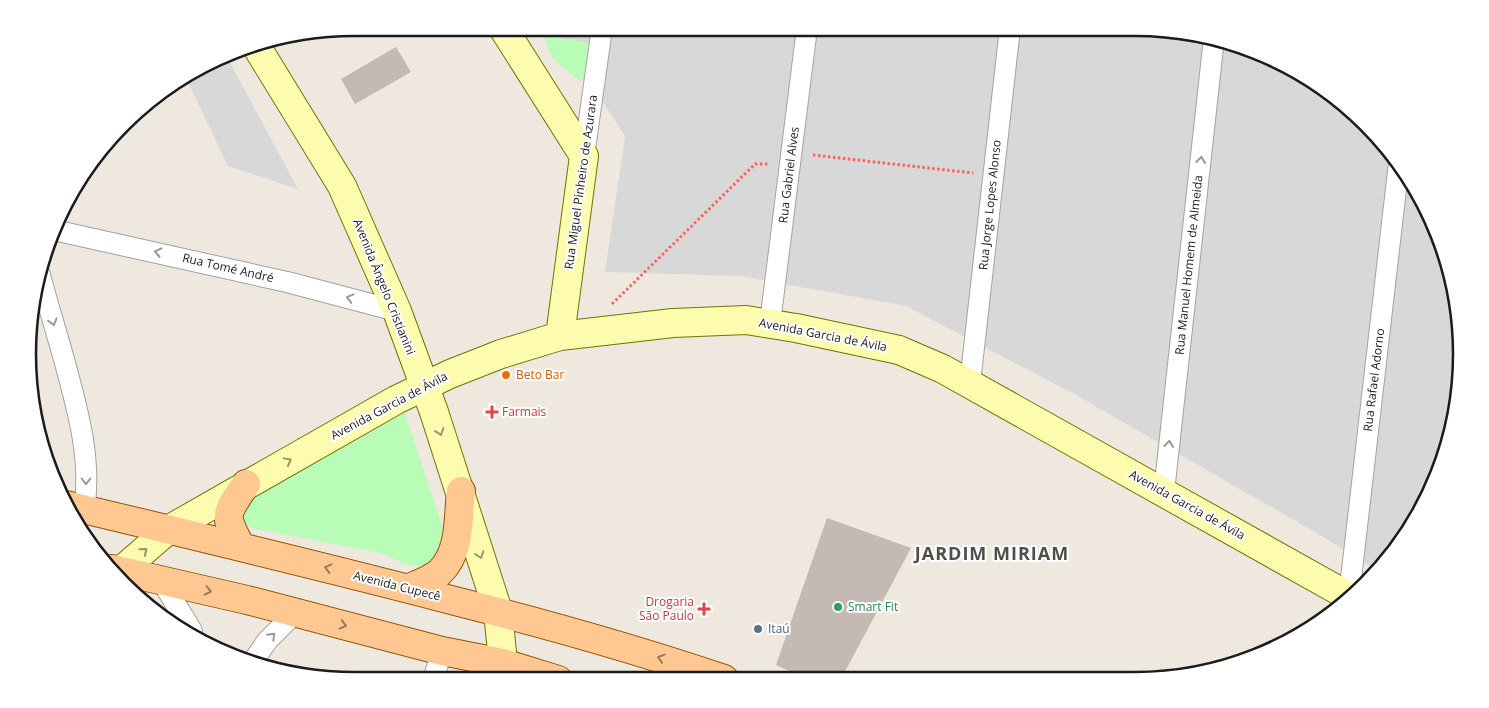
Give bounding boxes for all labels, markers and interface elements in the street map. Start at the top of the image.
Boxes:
street label: Rua Miguel Pinheiro de Azurara [560,94,601,270]
street label: Rua Gabriel Alves [774,125,803,224]
street label: Rua Jorge Lopes Alonso [974,139,1005,271]
one-way arrow [1195,156,1206,164]
street label: Rua Manuel Homem de Almeida [1171,174,1206,356]
street label: Avenida Ângelo Cristianini [349,216,420,357]
one-way arrow [153,247,162,258]
street label: Rua Tomé André [181,249,276,286]
one-way arrow [346,294,354,304]
street label: Avenida Garcia de Ávila [758,314,889,355]
one-way arrow [48,318,58,326]
street label: Rua Rafael Adorno [1359,327,1388,433]
place label: Beto Bar [516,366,565,383]
street label: Avenida Garcia de Ávila [327,367,450,444]
marker: Beto Bar [500,369,512,381]
place label: Farmais [502,403,547,420]
marker: Farmais [486,406,498,418]
one-way arrow [435,427,445,435]
one-way arrow [1163,439,1174,447]
one-way arrow [283,457,292,467]
street label: Avenida Garcia de Ávila [1126,466,1248,544]
one-way arrow [81,477,91,485]
district label: JARDIM MIRIAM [913,541,1069,565]
one-way arrow [138,548,147,556]
one-way arrow [475,550,485,558]
one-way arrow [323,563,332,574]
street label: Avenida Cupecê [352,566,443,605]
one-way arrow [204,585,213,596]
place label: Drogaria São Paulo [639,593,694,624]
place label: Smart Fit [848,598,898,615]
marker: Smart Fit [832,601,844,613]
marker: Drogaria São Paulo [698,603,710,615]
one-way arrow [338,619,347,630]
place label: Itaú [768,620,790,637]
marker: Itaú [752,623,764,635]
one-way arrow [266,633,275,642]
one-way arrow [657,653,666,663]

